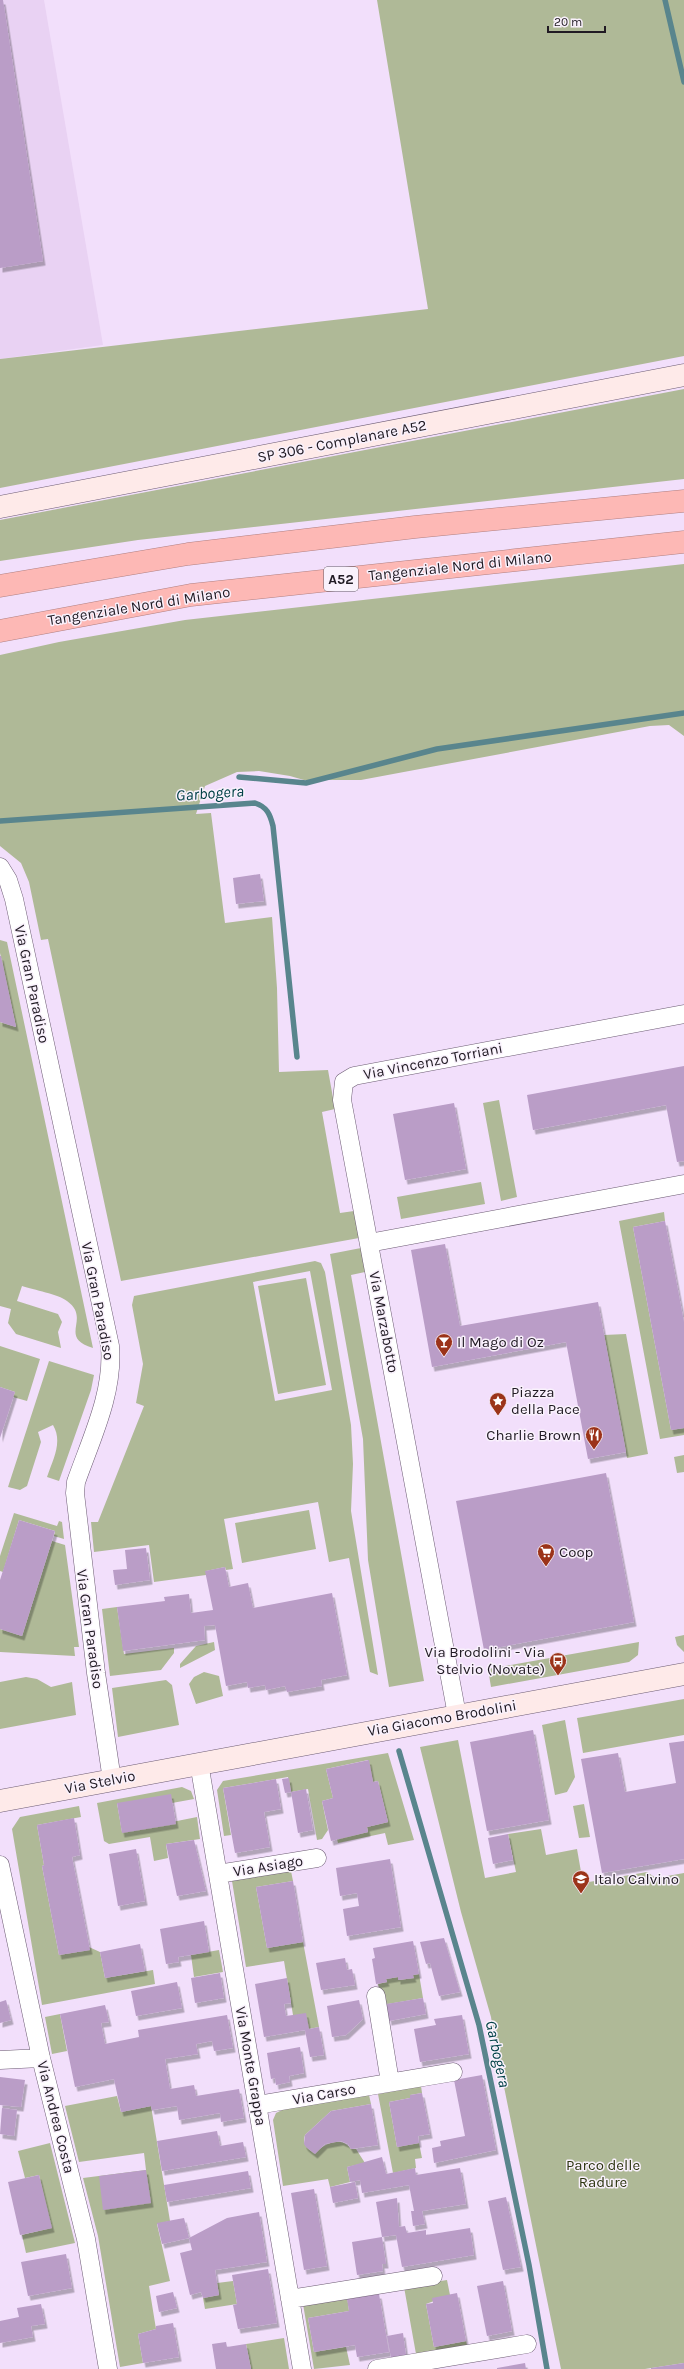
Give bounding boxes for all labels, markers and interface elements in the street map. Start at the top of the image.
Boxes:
scale bar [548,8,605,34]
text: 20 m [554,15,582,29]
street label: SP 306 - Complanare A52 [256,416,428,466]
street label: Tangenziale Nord di Milano [367,547,553,585]
road number: A52 [324,567,358,591]
street label: Tangenziale Nord di Milano [47,583,231,629]
water label: Garbogera [175,781,245,805]
street label: Via Gran Paradiso [11,923,53,1045]
street label: Via Vincenzo Torriani [362,1039,504,1083]
street label: Via Gran Paradiso [78,1240,118,1362]
street label: Via Marzabotto [365,1270,403,1374]
bar icon: Il Mago di Oz [434,1332,454,1357]
place label: Il Mago di Oz [457,1333,544,1351]
place label: Piazza della Pace [511,1383,580,1418]
place icon: Piazza della Pace [488,1391,508,1416]
restaurant icon: Charlie Brown [584,1425,604,1450]
place label: Charlie Brown [486,1426,581,1444]
supermarket icon: Coop [536,1542,556,1567]
place label: Coop [559,1543,593,1561]
street label: Via Gran Paradiso [73,1568,107,1690]
place label: Via Brodolini - Via Stelvio (Novate) [425,1643,545,1678]
bus stop icon: Via Brodolini - Via Stelvio (Novate) [548,1651,568,1676]
street label: Via Giacomo Brodolini [366,1696,518,1740]
street label: Via Stelvio [63,1766,137,1798]
street label: Via Asiago [232,1852,304,1880]
school or university icon: Italo Calvino [571,1869,591,1894]
place label: Italo Calvino [594,1870,679,1888]
street label: Via Monte Grappa [232,2005,270,2127]
water label: Garbogera [482,2019,514,2089]
street label: Via Andrea Costa [33,2059,79,2175]
street label: Via Carso [291,2080,357,2108]
park label: Parco delle Radure [566,2156,640,2191]

